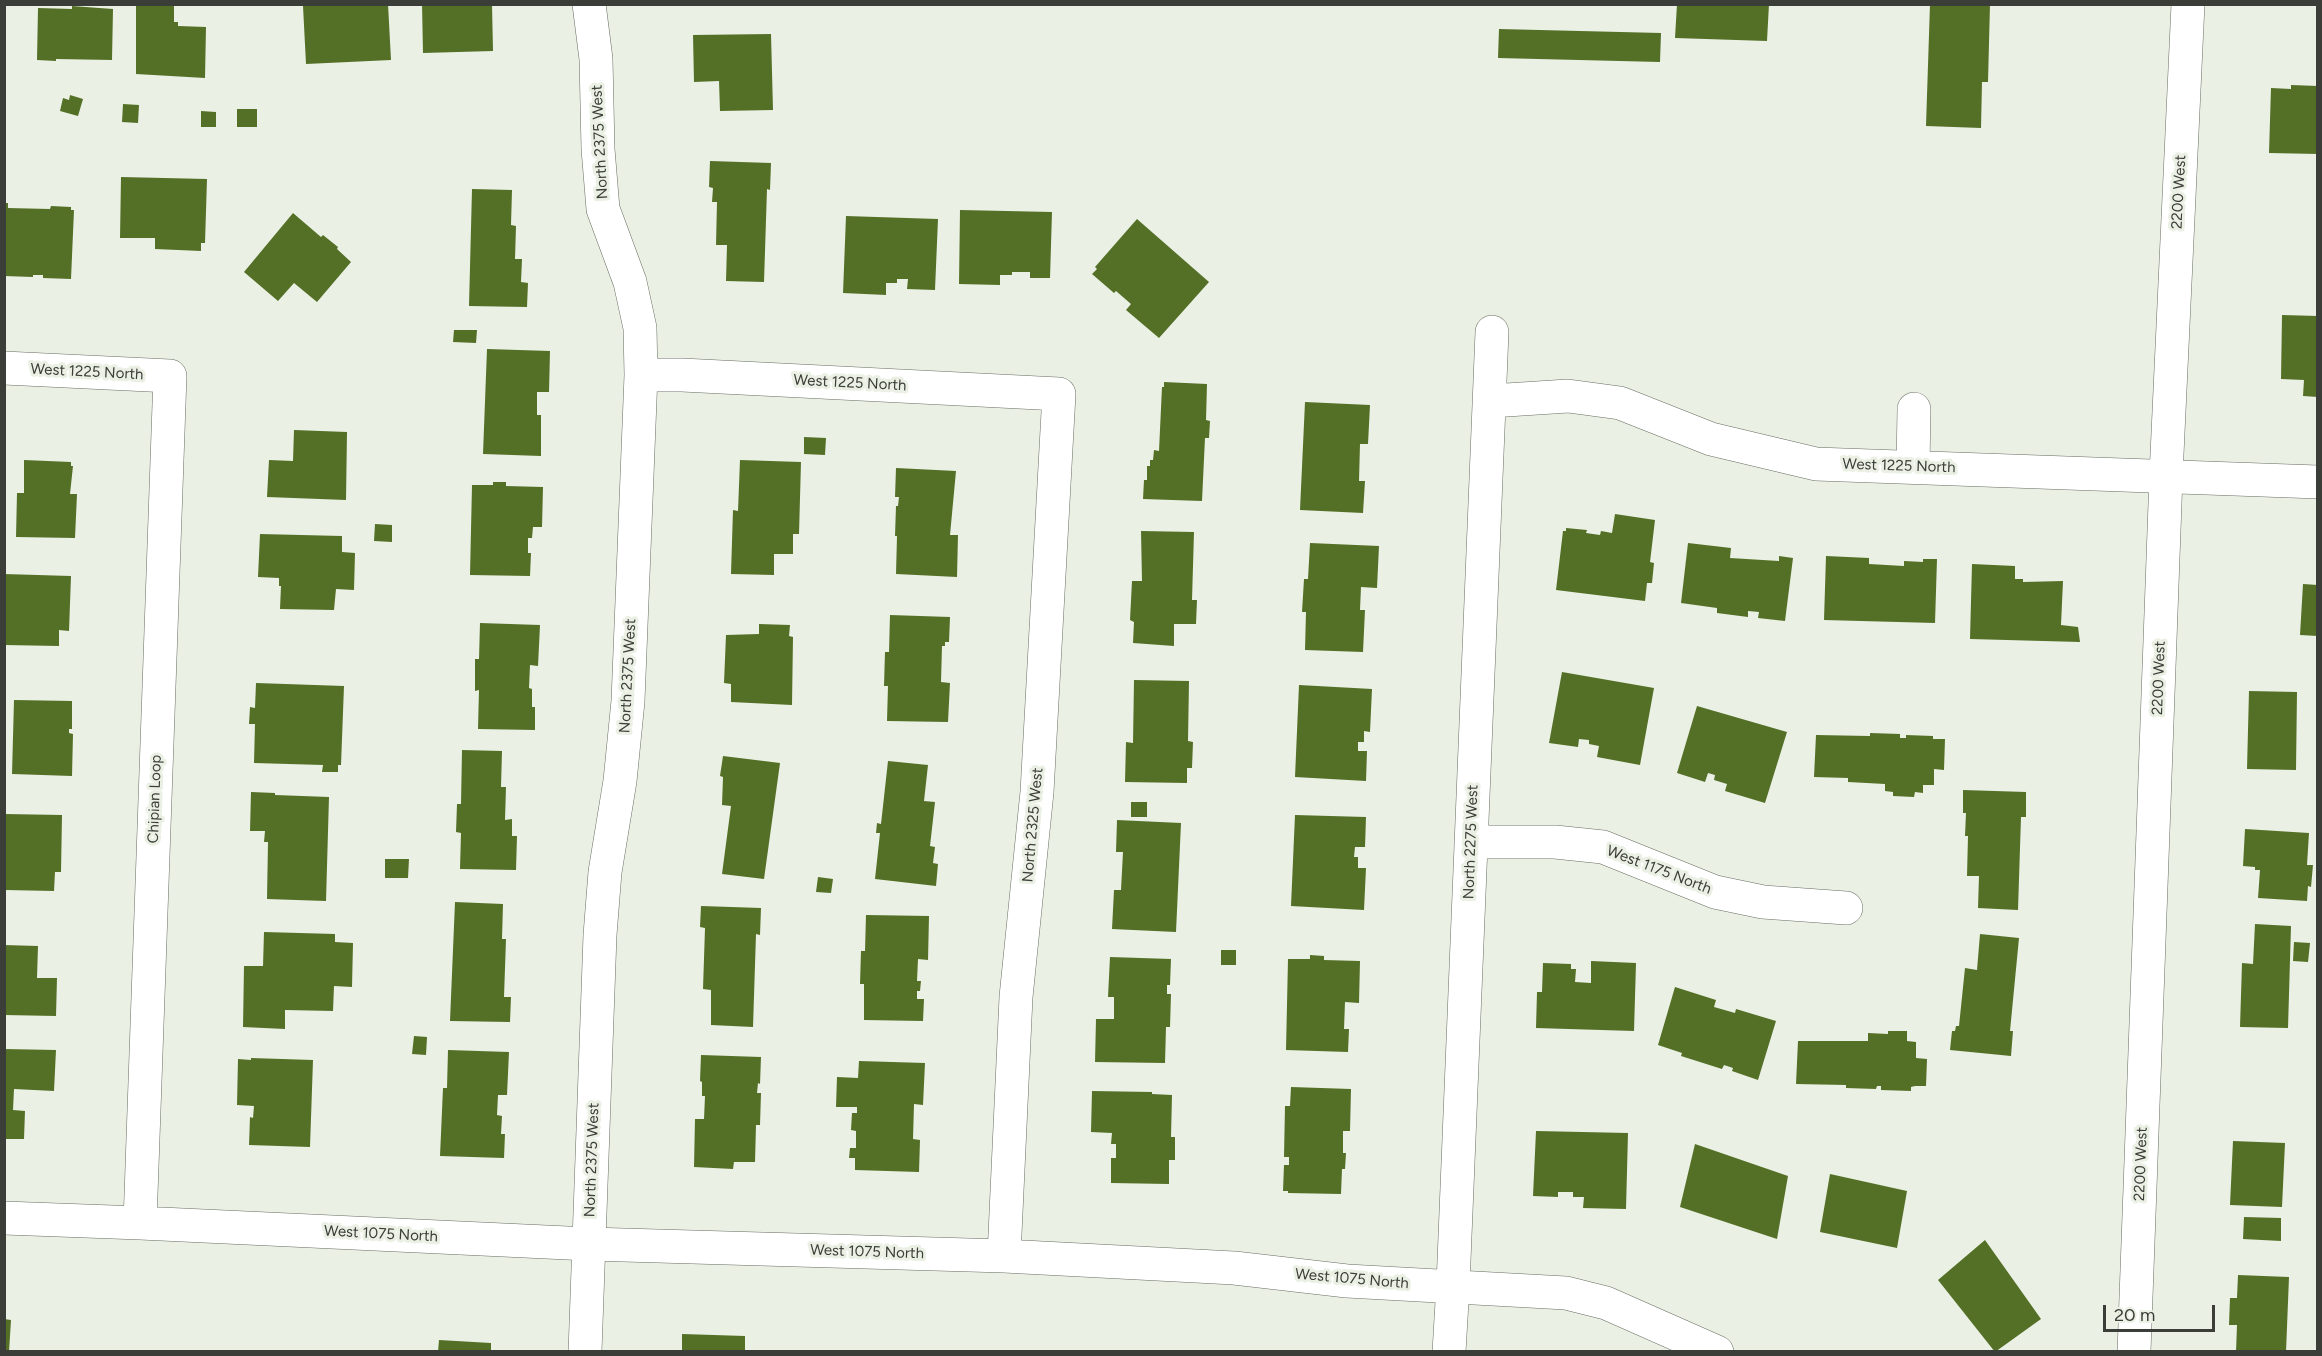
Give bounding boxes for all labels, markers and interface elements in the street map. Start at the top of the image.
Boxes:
street label: North 2375 West [588,84,612,200]
street label: 2200 West [2168,154,2190,230]
street label: West 1225 North [30,360,144,384]
street label: West 1225 North [793,371,907,395]
street label: West 1225 North [1842,455,1956,477]
street label: North 2375 West [616,618,640,734]
street label: 2200 West [2149,641,2169,715]
street label: Chipian Loop [144,754,166,844]
street label: North 2325 West [1019,767,1047,883]
street label: North 2275 West [1460,784,1482,900]
street label: West 1175 North [1604,842,1714,898]
street label: North 2375 West [581,1102,603,1218]
street label: 2200 West [2131,1127,2151,1201]
street label: West 1075 North [324,1222,438,1246]
street label: West 1075 North [810,1241,924,1263]
street label: West 1075 North [1294,1265,1410,1293]
scale bar [2106,1293,2218,1331]
text: 20 m [2114,1304,2155,1326]

